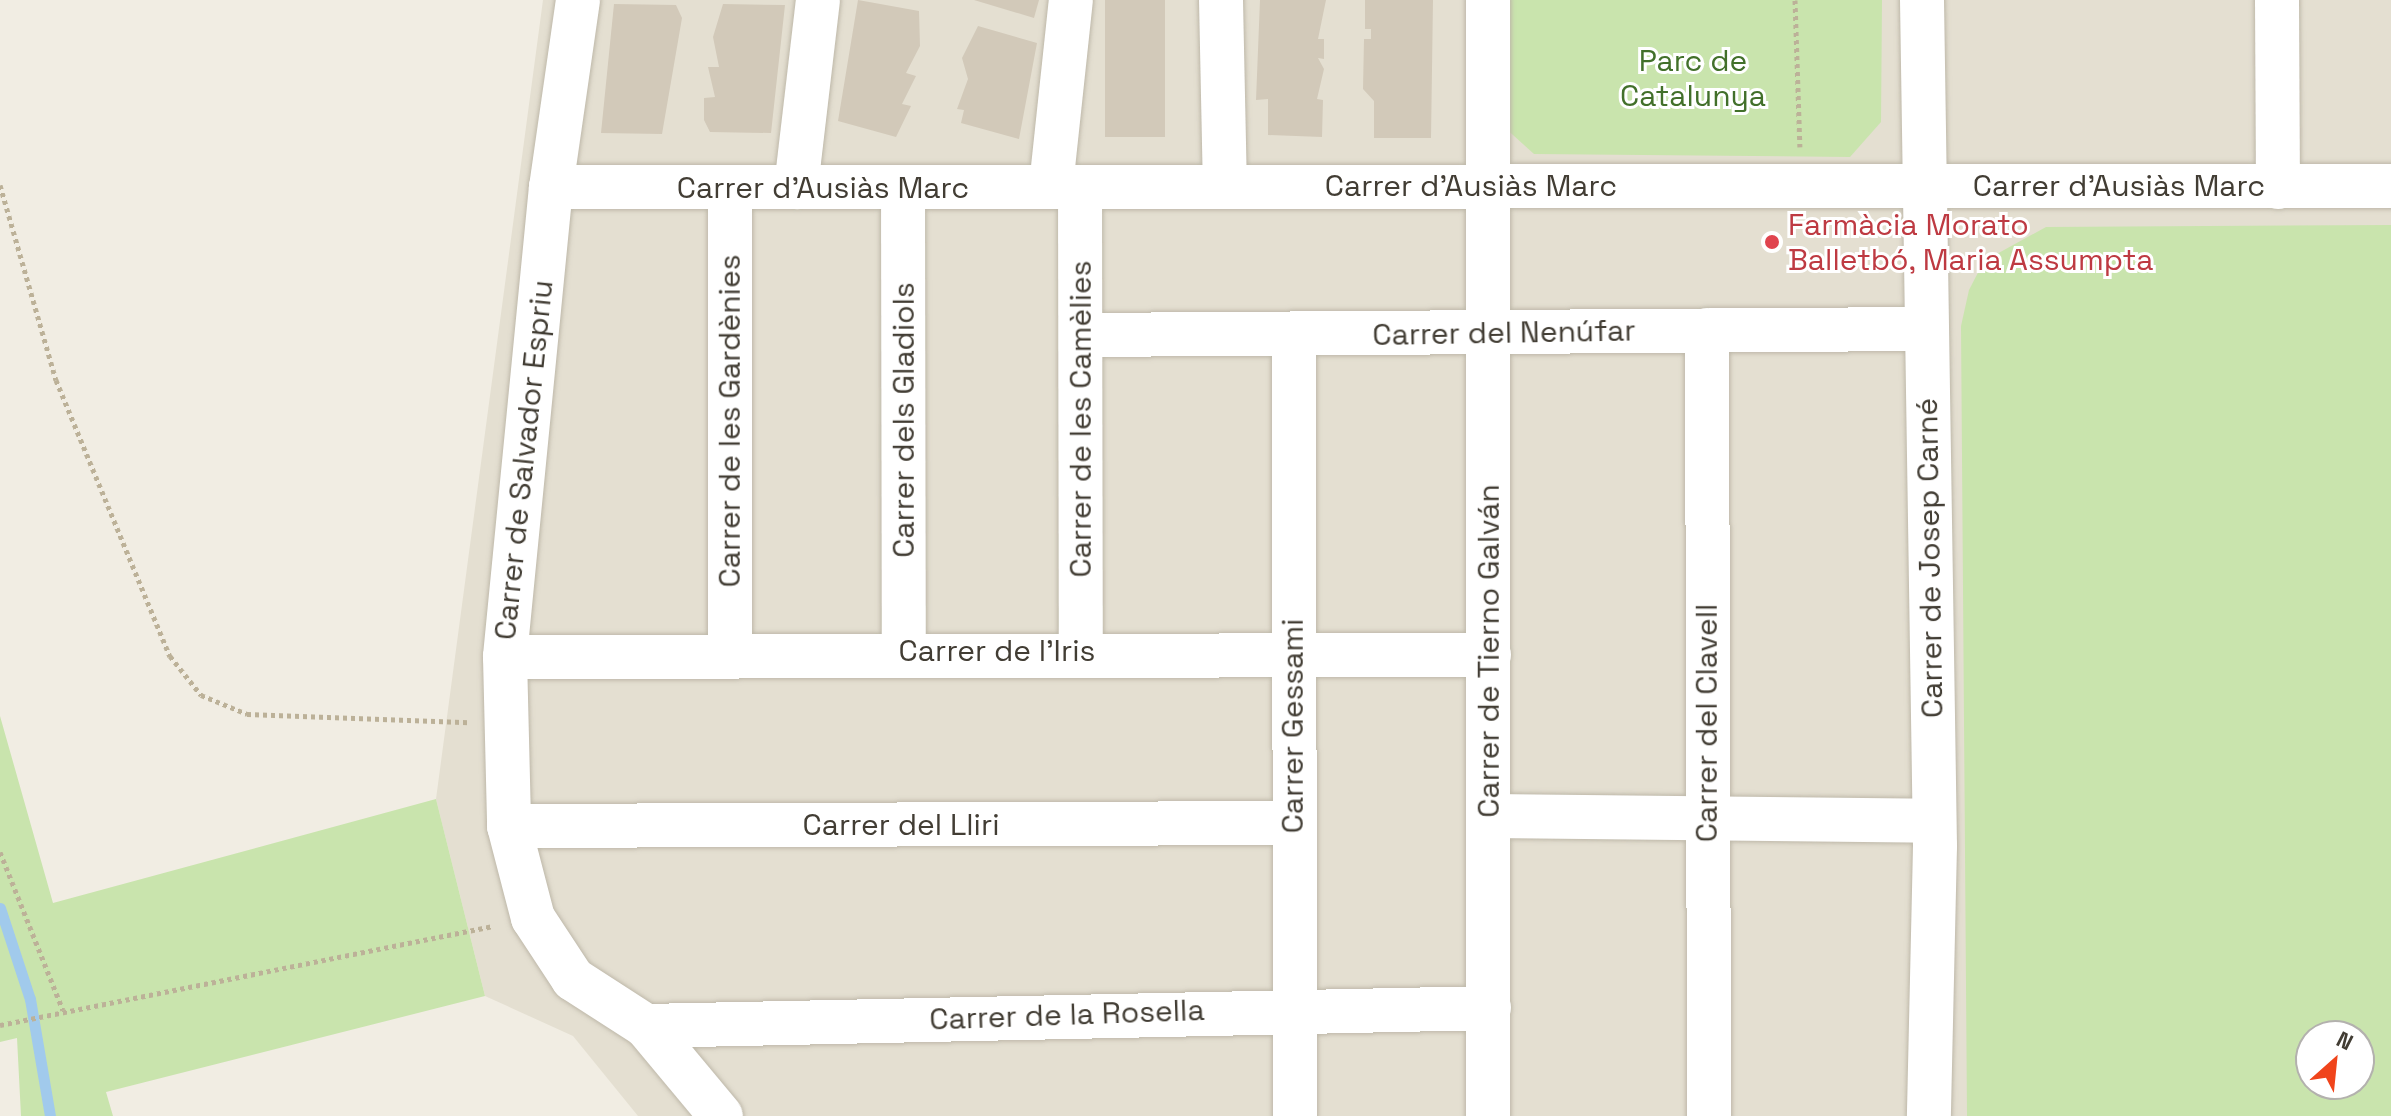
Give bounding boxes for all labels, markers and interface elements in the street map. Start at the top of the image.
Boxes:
park label: Parc de Catalunya [1620,43,1766,114]
street label: Carrer d'Ausiàs Marc [1325,168,1617,204]
street label: Carrer d'Ausiàs Marc [1973,168,2265,204]
street label: Carrer d'Ausiàs Marc [677,170,969,206]
place label: Farmàcia Morato Balletbó, Maria Assumpta [1788,207,2155,278]
marker: Farmàcia Morato Balletbó, Maria Assumpta [1763,233,1781,251]
street label: Carrer de les Gardènies [712,255,748,587]
street label: Carrer de les Camèlies [1063,260,1099,578]
street label: Carrer de Salvador Espriu [487,278,561,642]
street label: Carrer dels Gladiols [886,282,922,558]
street label: Carrer del Nenúfar [1372,313,1636,353]
street label: Carrer de Josep Carné [1909,398,1951,718]
street label: Carrer de Tierno Galván [1471,484,1507,818]
street label: Carrer del Clavell [1689,604,1725,842]
street label: Carrer Gessami [1275,619,1311,833]
street label: Carrer de l'Iris [899,633,1095,669]
street label: Carrer del Lliri [802,807,1000,843]
street label: Carrer de la Rosella [929,992,1205,1038]
north arrow [2295,1020,2375,1100]
text: N [2332,1025,2358,1056]

